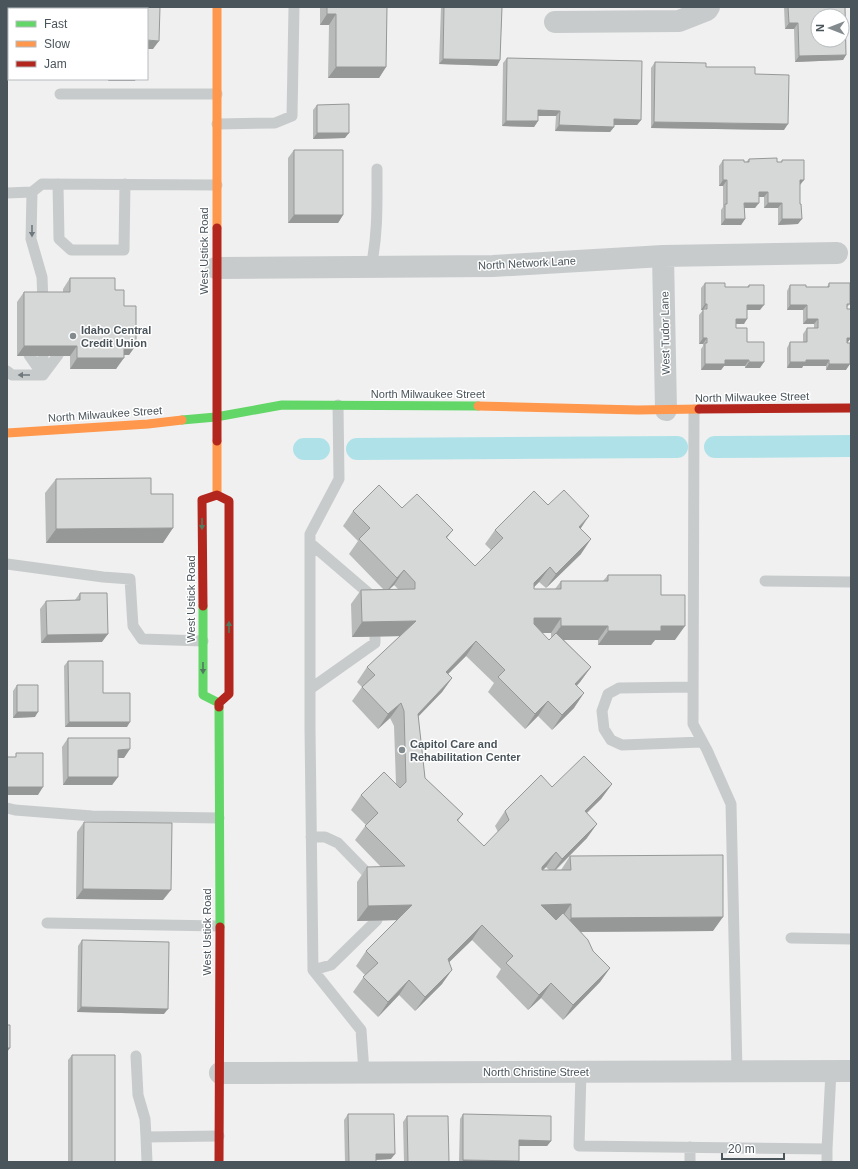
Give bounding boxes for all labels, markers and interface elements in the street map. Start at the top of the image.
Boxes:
legend [8,8,148,80]
north arrow [810,8,850,48]
text: Fast [44,17,68,31]
text: N [814,24,826,32]
text: Slow [44,37,70,51]
text: Jam [44,57,67,71]
street label: West Ustick Road [198,207,210,295]
one-way arrow [28,225,35,237]
street label: North Network Lane [478,254,576,272]
street label: West Tudor Lane [658,291,672,375]
place label: Idaho Central Credit Union [81,324,151,349]
marker: Idaho Central Credit Union [68,331,78,341]
one-way arrow [17,372,30,378]
street label: North Milwaukee Street [371,388,485,400]
street label: North Milwaukee Street [695,390,809,404]
street label: North Milwaukee Street [48,404,162,424]
one-way arrow [199,518,205,531]
street label: West Ustick Road [185,555,197,643]
one-way arrow [226,620,232,633]
one-way arrow [200,662,206,675]
place label: Capitol Care and Rehabilitation Center [410,738,521,763]
marker: Capitol Care and Rehabilitation Center [397,745,407,755]
street label: West Ustick Road [201,888,213,976]
street label: North Christine Street [483,1066,589,1078]
scale bar [722,1135,784,1161]
text: 20 m [728,1142,755,1156]

